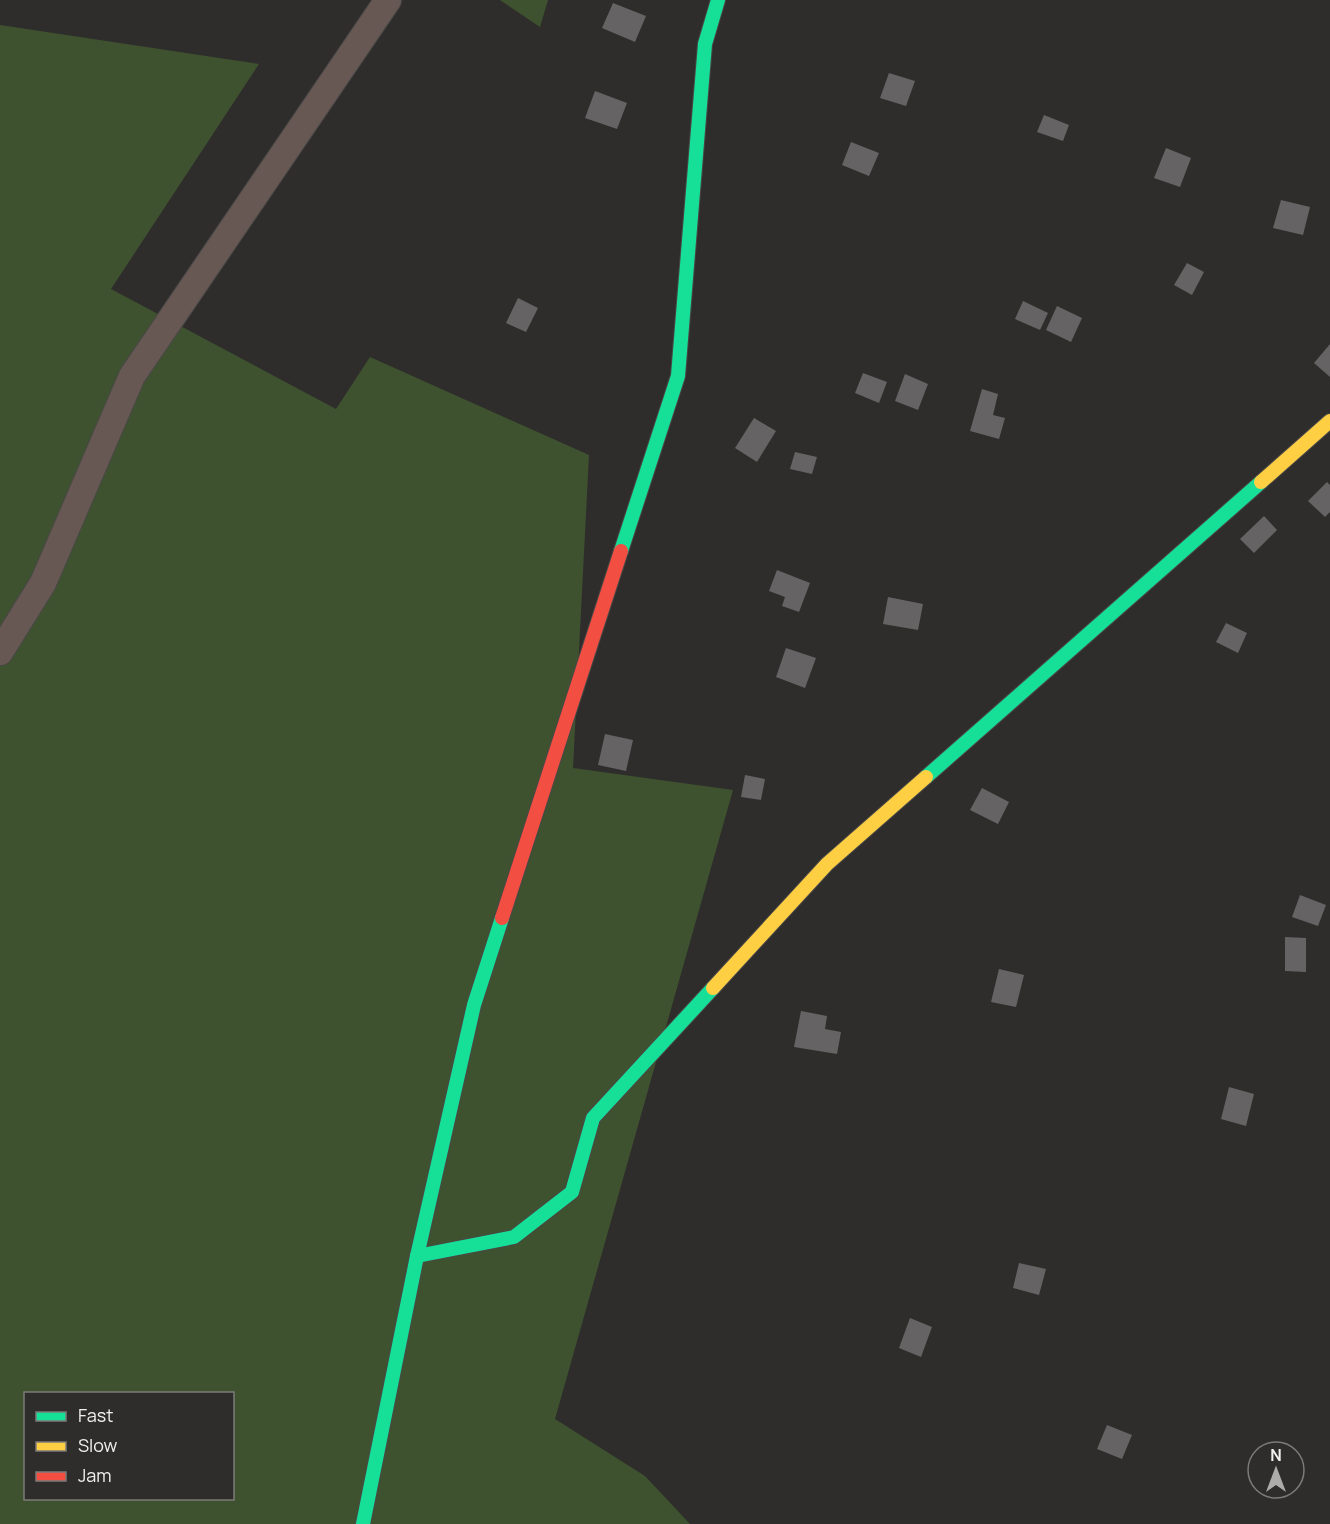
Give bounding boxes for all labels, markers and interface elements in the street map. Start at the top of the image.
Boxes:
legend [24,1392,234,1500]
text: Fast [78,1403,113,1427]
text: Slow [78,1433,118,1457]
north arrow [1246,1440,1306,1500]
text: N [1270,1444,1282,1466]
text: Jam [78,1463,112,1487]

